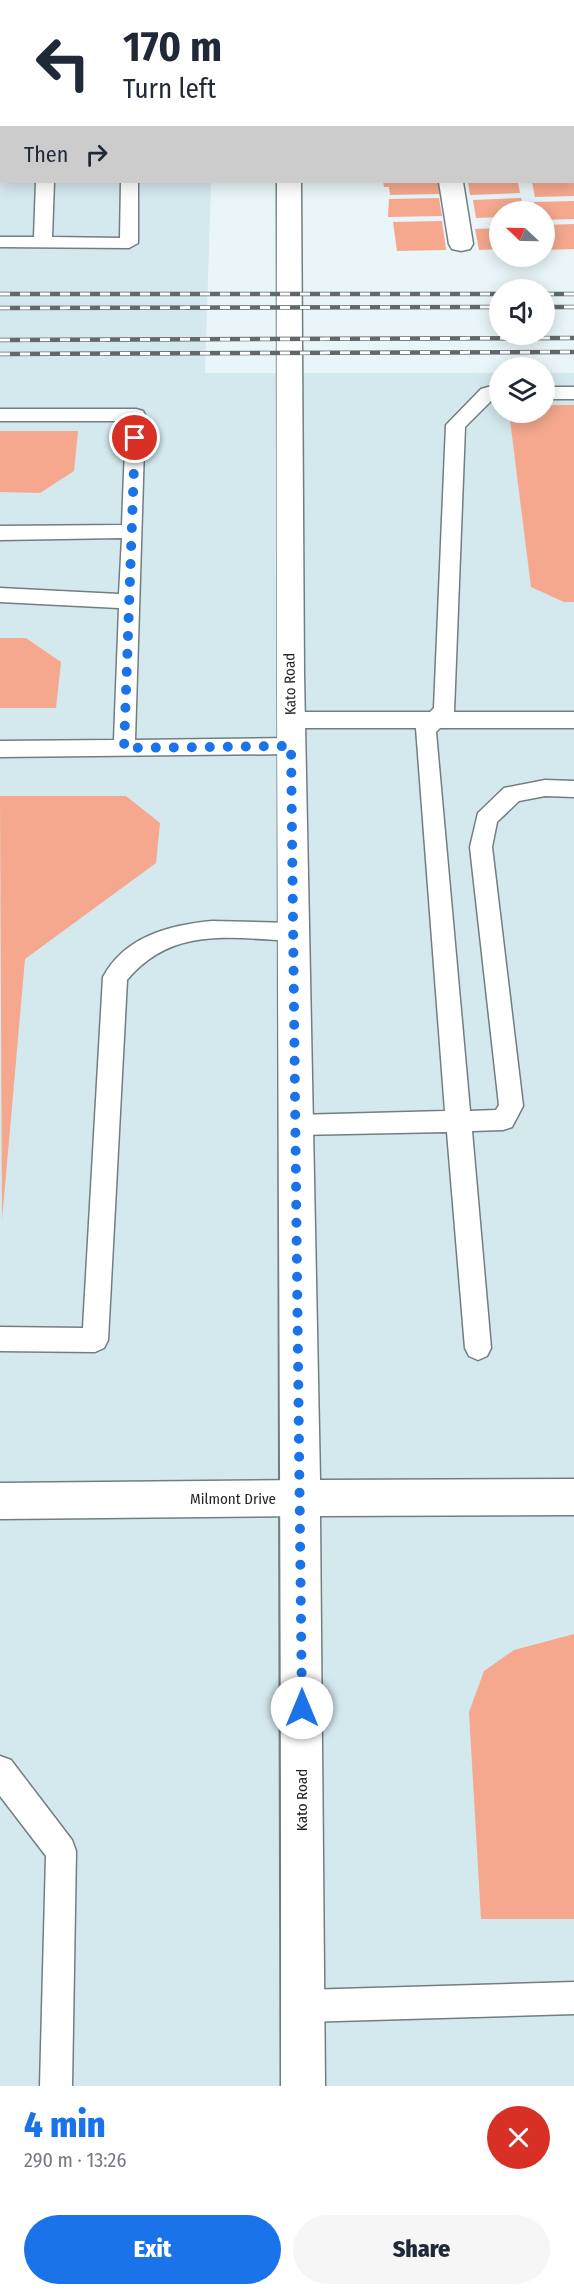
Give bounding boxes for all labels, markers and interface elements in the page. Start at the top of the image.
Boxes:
text: 170 m [123,22,222,72]
icon: left [24,24,102,102]
text: Turn left [123,73,216,105]
icon: right [80,138,113,171]
text: Then [24,141,68,168]
north arrow [489,201,555,267]
map controls [489,201,555,423]
button: sound [489,279,555,345]
button: layers [489,357,555,423]
pin [109,412,160,463]
icon: arrive [118,421,151,454]
street label: Kato Road [280,653,300,715]
street label: Milmont Drive [190,1490,276,1508]
position arrow [270,1676,334,1740]
street label: Kato Road [293,1769,311,1831]
text: 4 min [24,2103,106,2147]
button: close [487,2106,550,2169]
text: 290 m · 13:26 [24,2148,126,2172]
button: Exit [24,2215,281,2284]
button: Share [293,2215,550,2284]

